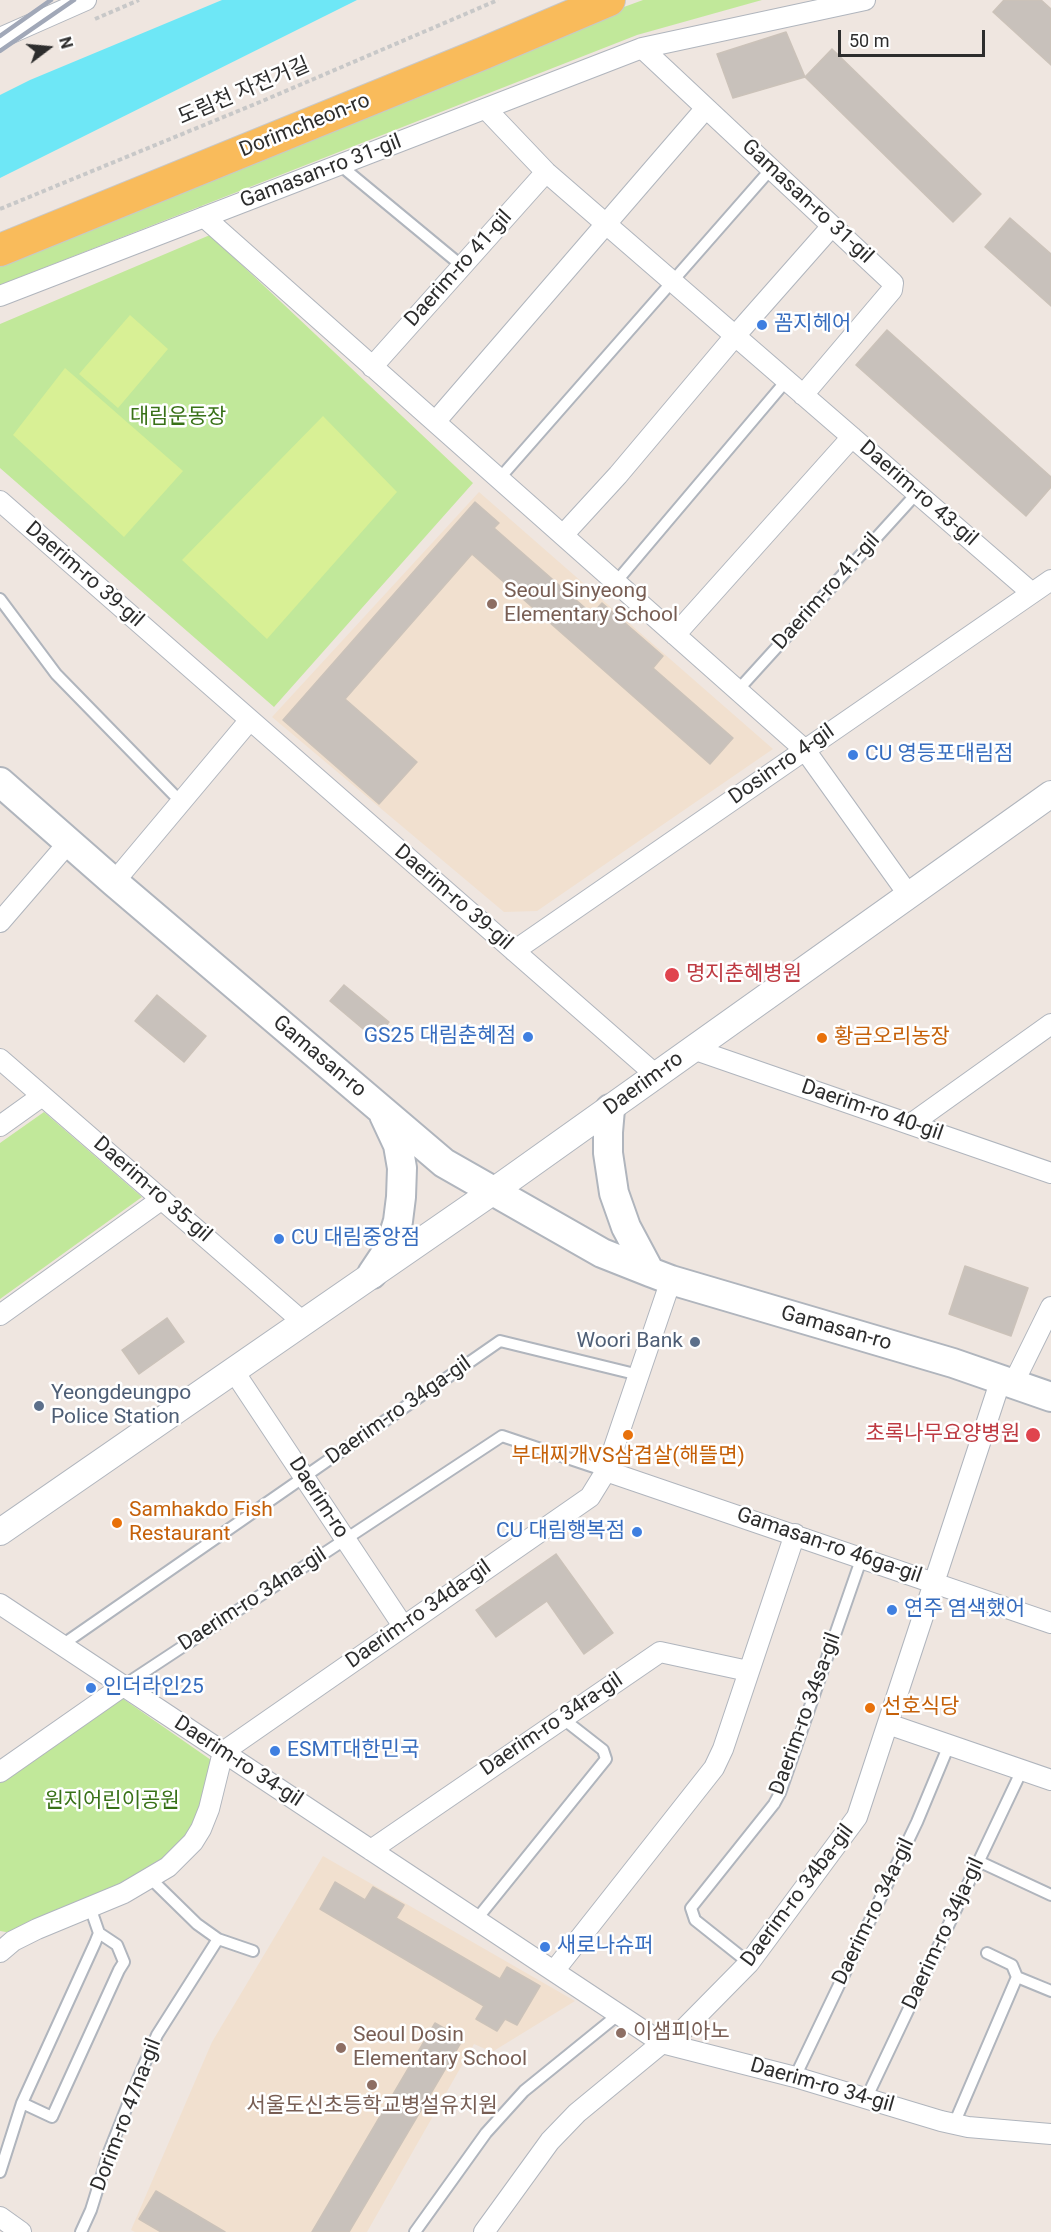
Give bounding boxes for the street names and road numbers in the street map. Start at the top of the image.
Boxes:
street label: 도림천 자전거길 [174,53,314,131]
street label: Dorimcheon-ro [236,88,374,164]
street label: Gamasan-ro 31-gil [237,130,405,214]
street label: Gamasan-ro 31-gil [736,135,878,269]
street label: Daerim-ro 41-gil [400,205,518,333]
street label: Daerim-ro 43-gil [854,436,982,552]
street label: Daerim-ro 39-gil [20,517,148,633]
street label: Daerim-ro 41-gil [768,528,886,656]
street label: Dosin-ro 4-gil [724,719,840,811]
street label: Daerim-ro 39-gil [389,840,517,956]
street label: Gamasan-ro [267,1011,371,1103]
street label: Daerim-ro [600,1047,688,1121]
street label: Daerim-ro 40-gil [798,1075,946,1147]
street label: Daerim-ro 35-gil [88,1132,216,1248]
street label: Gamasan-ro [778,1301,894,1357]
street label: Daerim-ro 34ga-gil [322,1351,476,1471]
street label: Daerim-ro [282,1453,354,1543]
street label: Gamasan-ro 46ga-gil [733,1503,925,1589]
street label: Daerim-ro 34na-gil [174,1543,332,1657]
street label: Daerim-ro 34da-gil [342,1555,496,1675]
street label: Daerim-ro 34sa-gil [765,1630,847,1798]
street label: Daerim-ro 34ra-gil [476,1668,628,1782]
street label: Daerim-ro 34-gil [169,1711,307,1813]
street label: Daerim-ro 34ba-gil [736,1820,860,1972]
street label: Daerim-ro 34a-gil [828,1835,920,1989]
street label: Daerim-ro 34ja-gil [898,1854,990,2014]
street label: Dorim-ro 47na-gil [86,2035,168,2195]
street label: Daerim-ro 34-gil [747,2053,897,2119]

